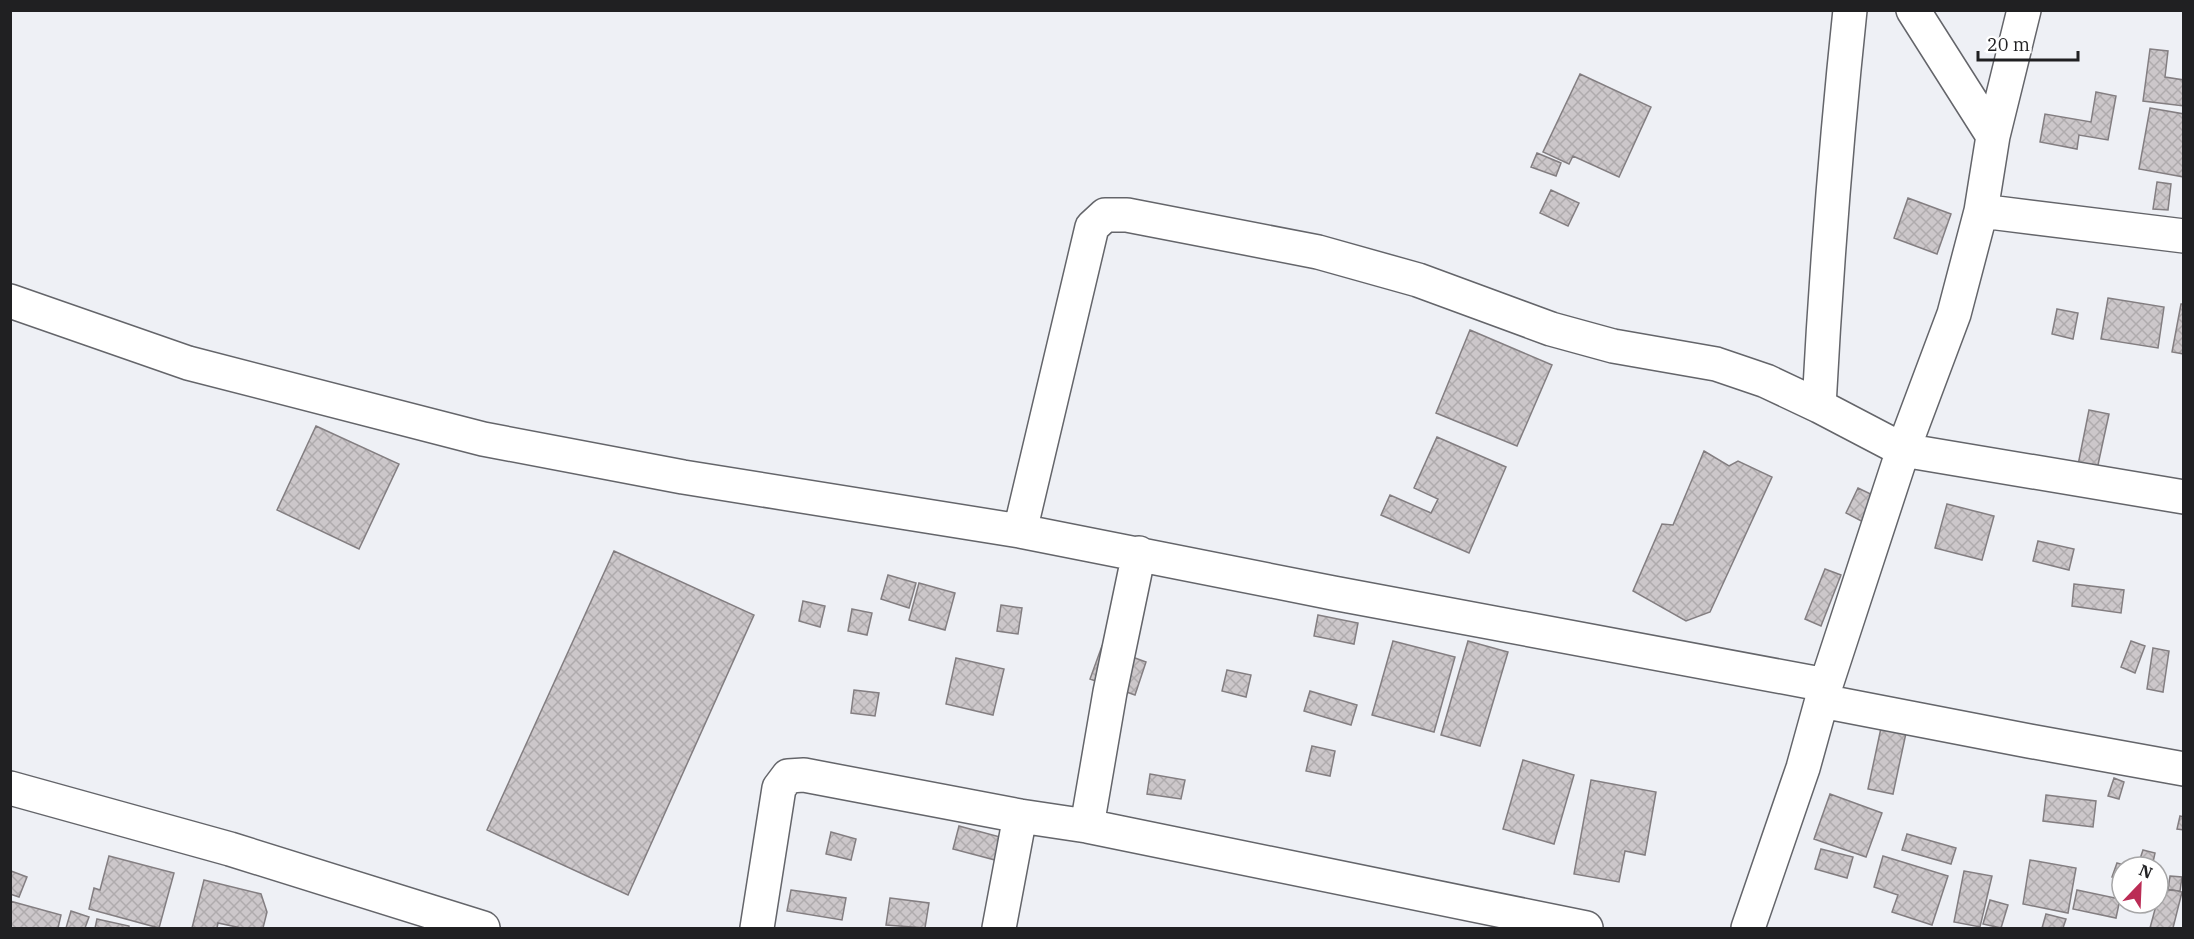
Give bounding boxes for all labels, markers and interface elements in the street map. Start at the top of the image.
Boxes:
scale bar [1978,24,2078,62]
text: 20 m [1987,33,2030,56]
north arrow [2110,855,2170,915]
text: N [2136,860,2156,883]

